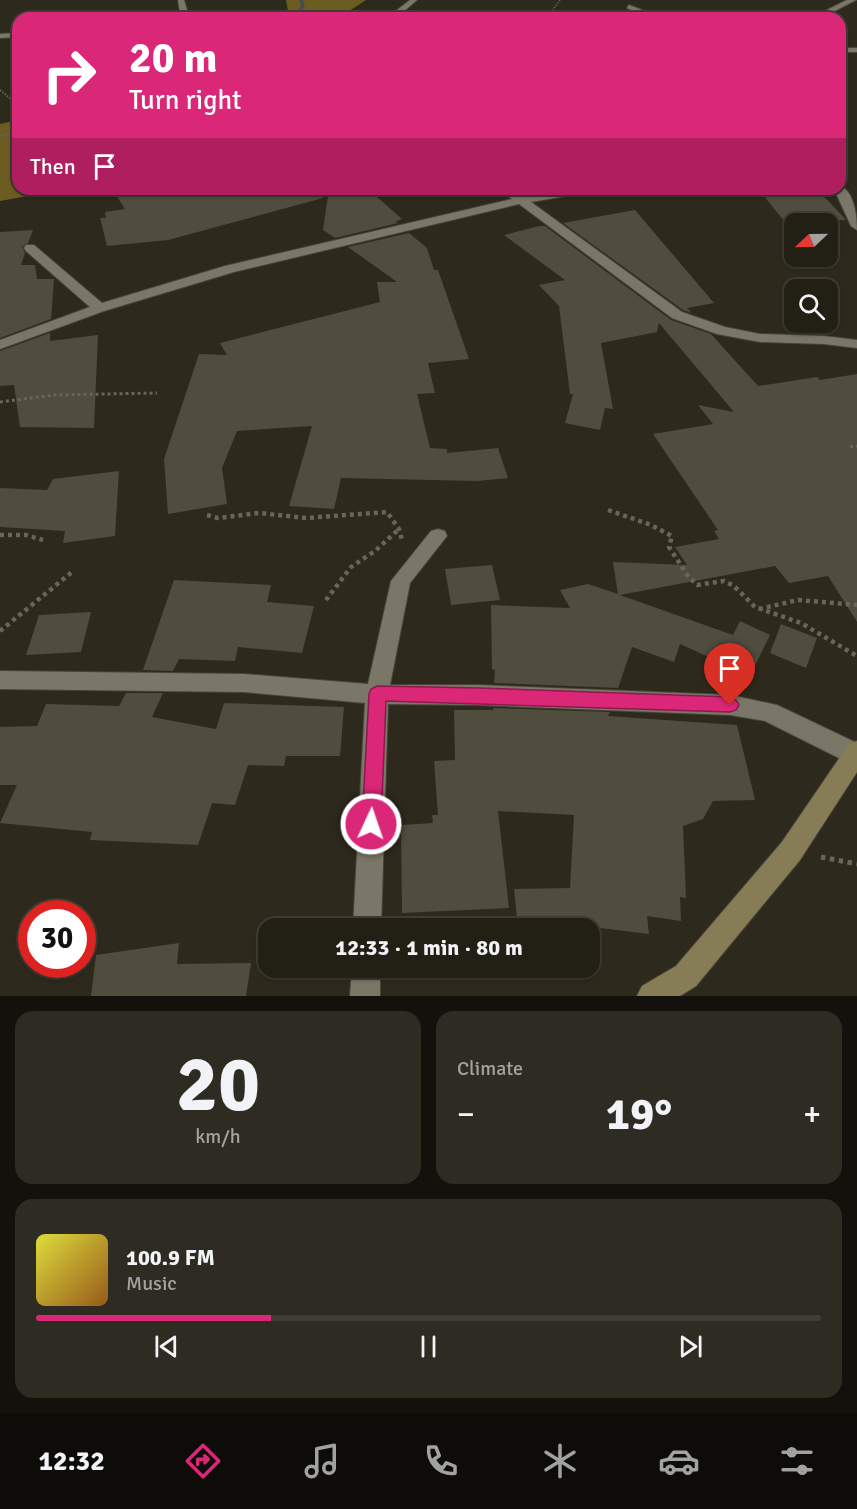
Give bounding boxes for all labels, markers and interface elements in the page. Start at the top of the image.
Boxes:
text: 20 m [129,33,218,84]
icon: right [30,36,108,114]
text: Turn right [129,84,242,117]
icon: arrive [88,150,121,183]
text: Then [30,153,76,180]
north arrow [784,213,838,267]
map controls [784,213,838,333]
button: search [784,279,838,333]
pin [704,643,755,705]
icon: arrive [713,652,746,685]
position arrow [339,792,403,856]
speed limit sign: 30 [18,900,96,978]
text: 12:33 · 1 min · 80 m [335,934,523,961]
text: 20 [176,1037,260,1133]
text: Climate [457,1056,523,1081]
text: 19° [606,1087,672,1142]
text: − [457,1094,475,1135]
text: + [803,1094,821,1135]
text: km/h [195,1124,241,1149]
text: 100.9 FM [126,1244,215,1271]
text: Music [126,1271,177,1296]
icon: previous [150,1330,183,1363]
icon: pause [412,1330,445,1363]
icon: next [674,1330,707,1363]
icon: directions [182,1440,224,1482]
icon: music [301,1440,343,1482]
icon: phone [420,1440,462,1482]
icon: climate [539,1440,581,1482]
icon: car [658,1440,700,1482]
icon: filters [776,1440,818,1482]
text: 12:32 [38,1445,105,1478]

